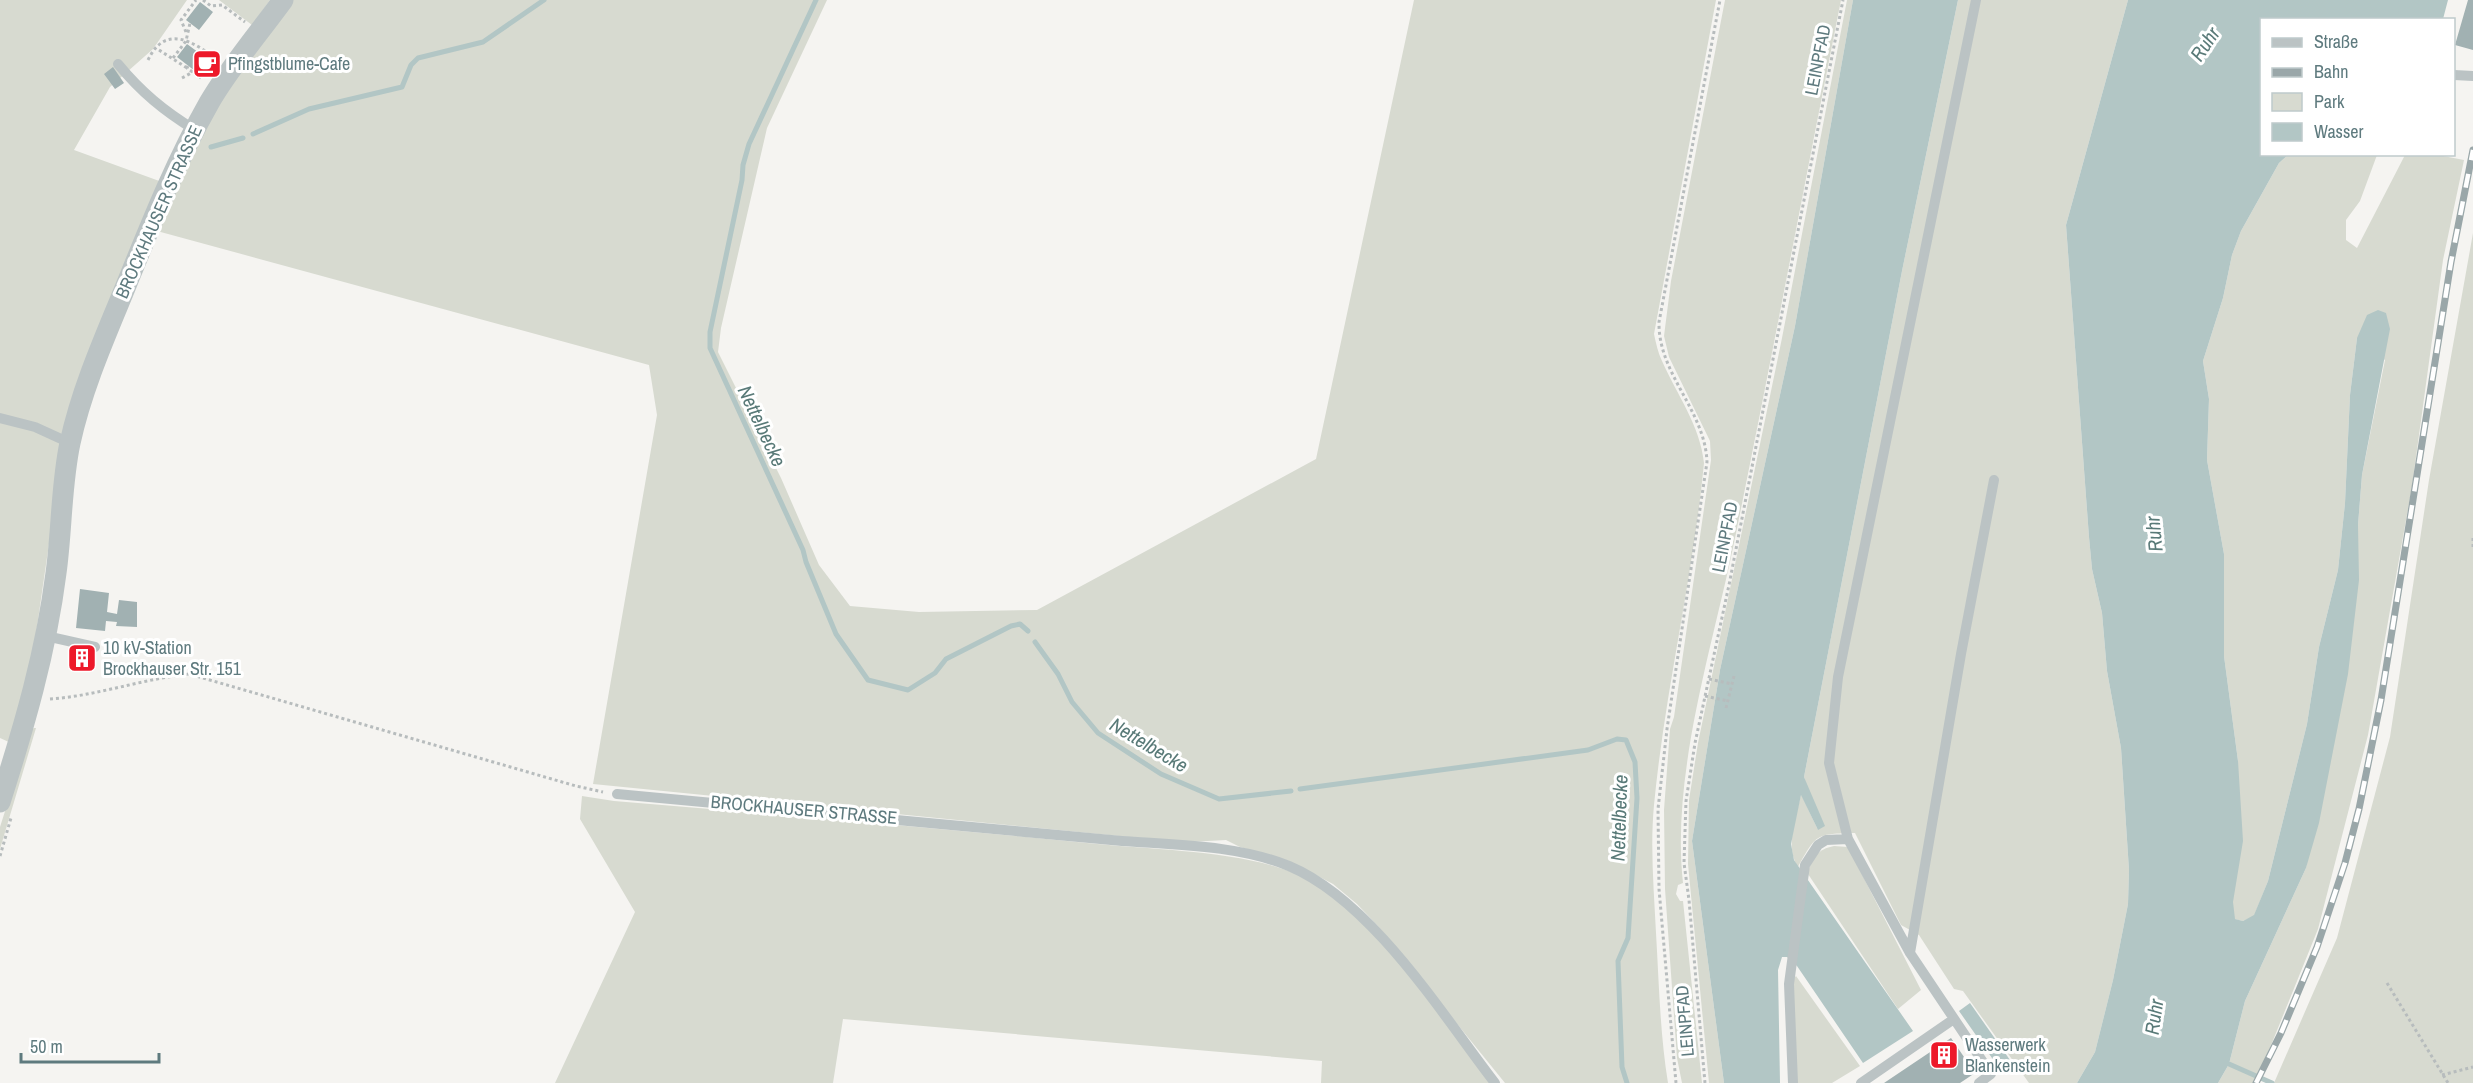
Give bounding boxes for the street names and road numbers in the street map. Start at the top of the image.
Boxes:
street label: LEINPFAD [1798,22,1837,97]
street label: BROCKHAUSER STRASSE [109,121,208,302]
street label: LEINPFAD [1705,499,1744,574]
street label: BROCKHAUSER STRASSE [710,789,898,830]
street label: LEINPFAD [1669,984,1700,1058]

